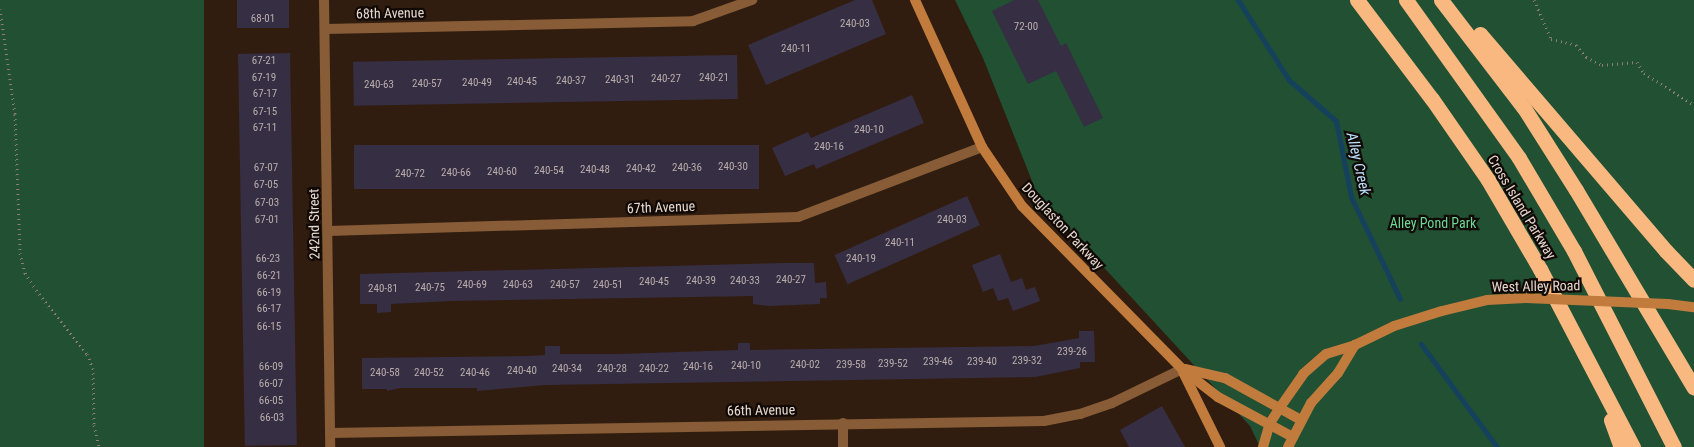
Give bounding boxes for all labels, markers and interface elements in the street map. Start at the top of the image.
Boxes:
street label: 68th Avenue [356,4,424,22]
house number: 68-01 [251,12,275,26]
house number: 240-03 [840,17,870,31]
house number: 72-00 [1014,20,1038,34]
house number: 240-11 [781,42,811,56]
house number: 67-21 [252,54,276,68]
house number: 67-19 [252,71,276,85]
house number: 240-21 [699,71,729,85]
house number: 240-27 [651,72,681,86]
house number: 240-31 [605,73,635,87]
house number: 240-37 [556,74,586,88]
house number: 240-45 [507,75,537,89]
house number: 240-49 [462,76,492,90]
house number: 240-57 [412,77,442,91]
house number: 240-63 [364,78,394,92]
house number: 67-17 [253,87,277,101]
house number: 67-15 [253,105,277,119]
house number: 67-11 [253,121,277,135]
house number: 240-10 [854,123,884,137]
water label: Alley Creek [1342,131,1374,197]
house number: 240-16 [814,140,844,154]
street label: Cross Island Parkway [1484,152,1560,262]
house number: 240-30 [718,160,748,174]
house number: 67-07 [254,161,278,175]
house number: 240-36 [672,161,702,175]
house number: 240-42 [626,162,656,176]
house number: 240-48 [580,163,610,177]
house number: 240-54 [534,164,564,178]
house number: 240-60 [487,165,517,179]
house number: 240-66 [441,166,471,180]
house number: 240-72 [395,167,425,181]
house number: 67-05 [254,178,278,192]
street label: Douglaston Parkway [1018,179,1108,273]
street label: 242nd Street [305,189,323,259]
house number: 67-03 [255,196,279,210]
street label: 67th Avenue [627,197,695,217]
house number: 67-01 [255,213,279,227]
house number: 240-03 [937,213,967,227]
park label: Alley Pond Park [1390,215,1476,231]
house number: 240-11 [885,236,915,250]
house number: 66-23 [256,252,280,266]
house number: 240-19 [846,252,876,266]
house number: 66-21 [257,269,281,283]
house number: 240-27 [776,273,806,287]
house number: 240-39 [686,274,716,288]
house number: 240-33 [730,274,760,288]
house number: 240-45 [639,275,669,289]
street label: West Alley Road [1491,277,1581,295]
house number: 240-69 [457,278,487,292]
house number: 240-63 [503,278,533,292]
house number: 240-57 [550,278,580,292]
house number: 240-51 [593,278,623,292]
house number: 240-75 [415,281,445,295]
house number: 240-81 [368,282,398,296]
house number: 66-19 [257,286,281,300]
house number: 66-17 [257,302,281,316]
house number: 66-15 [257,320,281,334]
house number: 239-26 [1057,345,1087,359]
house number: 239-32 [1012,354,1042,368]
house number: 239-46 [923,355,953,369]
house number: 239-40 [967,355,997,369]
house number: 239-52 [878,357,908,371]
house number: 240-02 [790,358,820,372]
house number: 239-58 [836,358,866,372]
house number: 240-10 [731,359,761,373]
house number: 66-09 [259,360,283,374]
house number: 240-16 [683,360,713,374]
house number: 240-34 [552,362,582,376]
house number: 240-28 [597,362,627,376]
house number: 240-22 [639,362,669,376]
house number: 240-40 [507,364,537,378]
house number: 240-58 [370,366,400,380]
house number: 240-52 [414,366,444,380]
house number: 240-46 [460,366,490,380]
house number: 66-07 [259,377,283,391]
house number: 66-05 [259,394,283,408]
street label: 66th Avenue [727,401,795,419]
house number: 66-03 [260,411,284,425]

